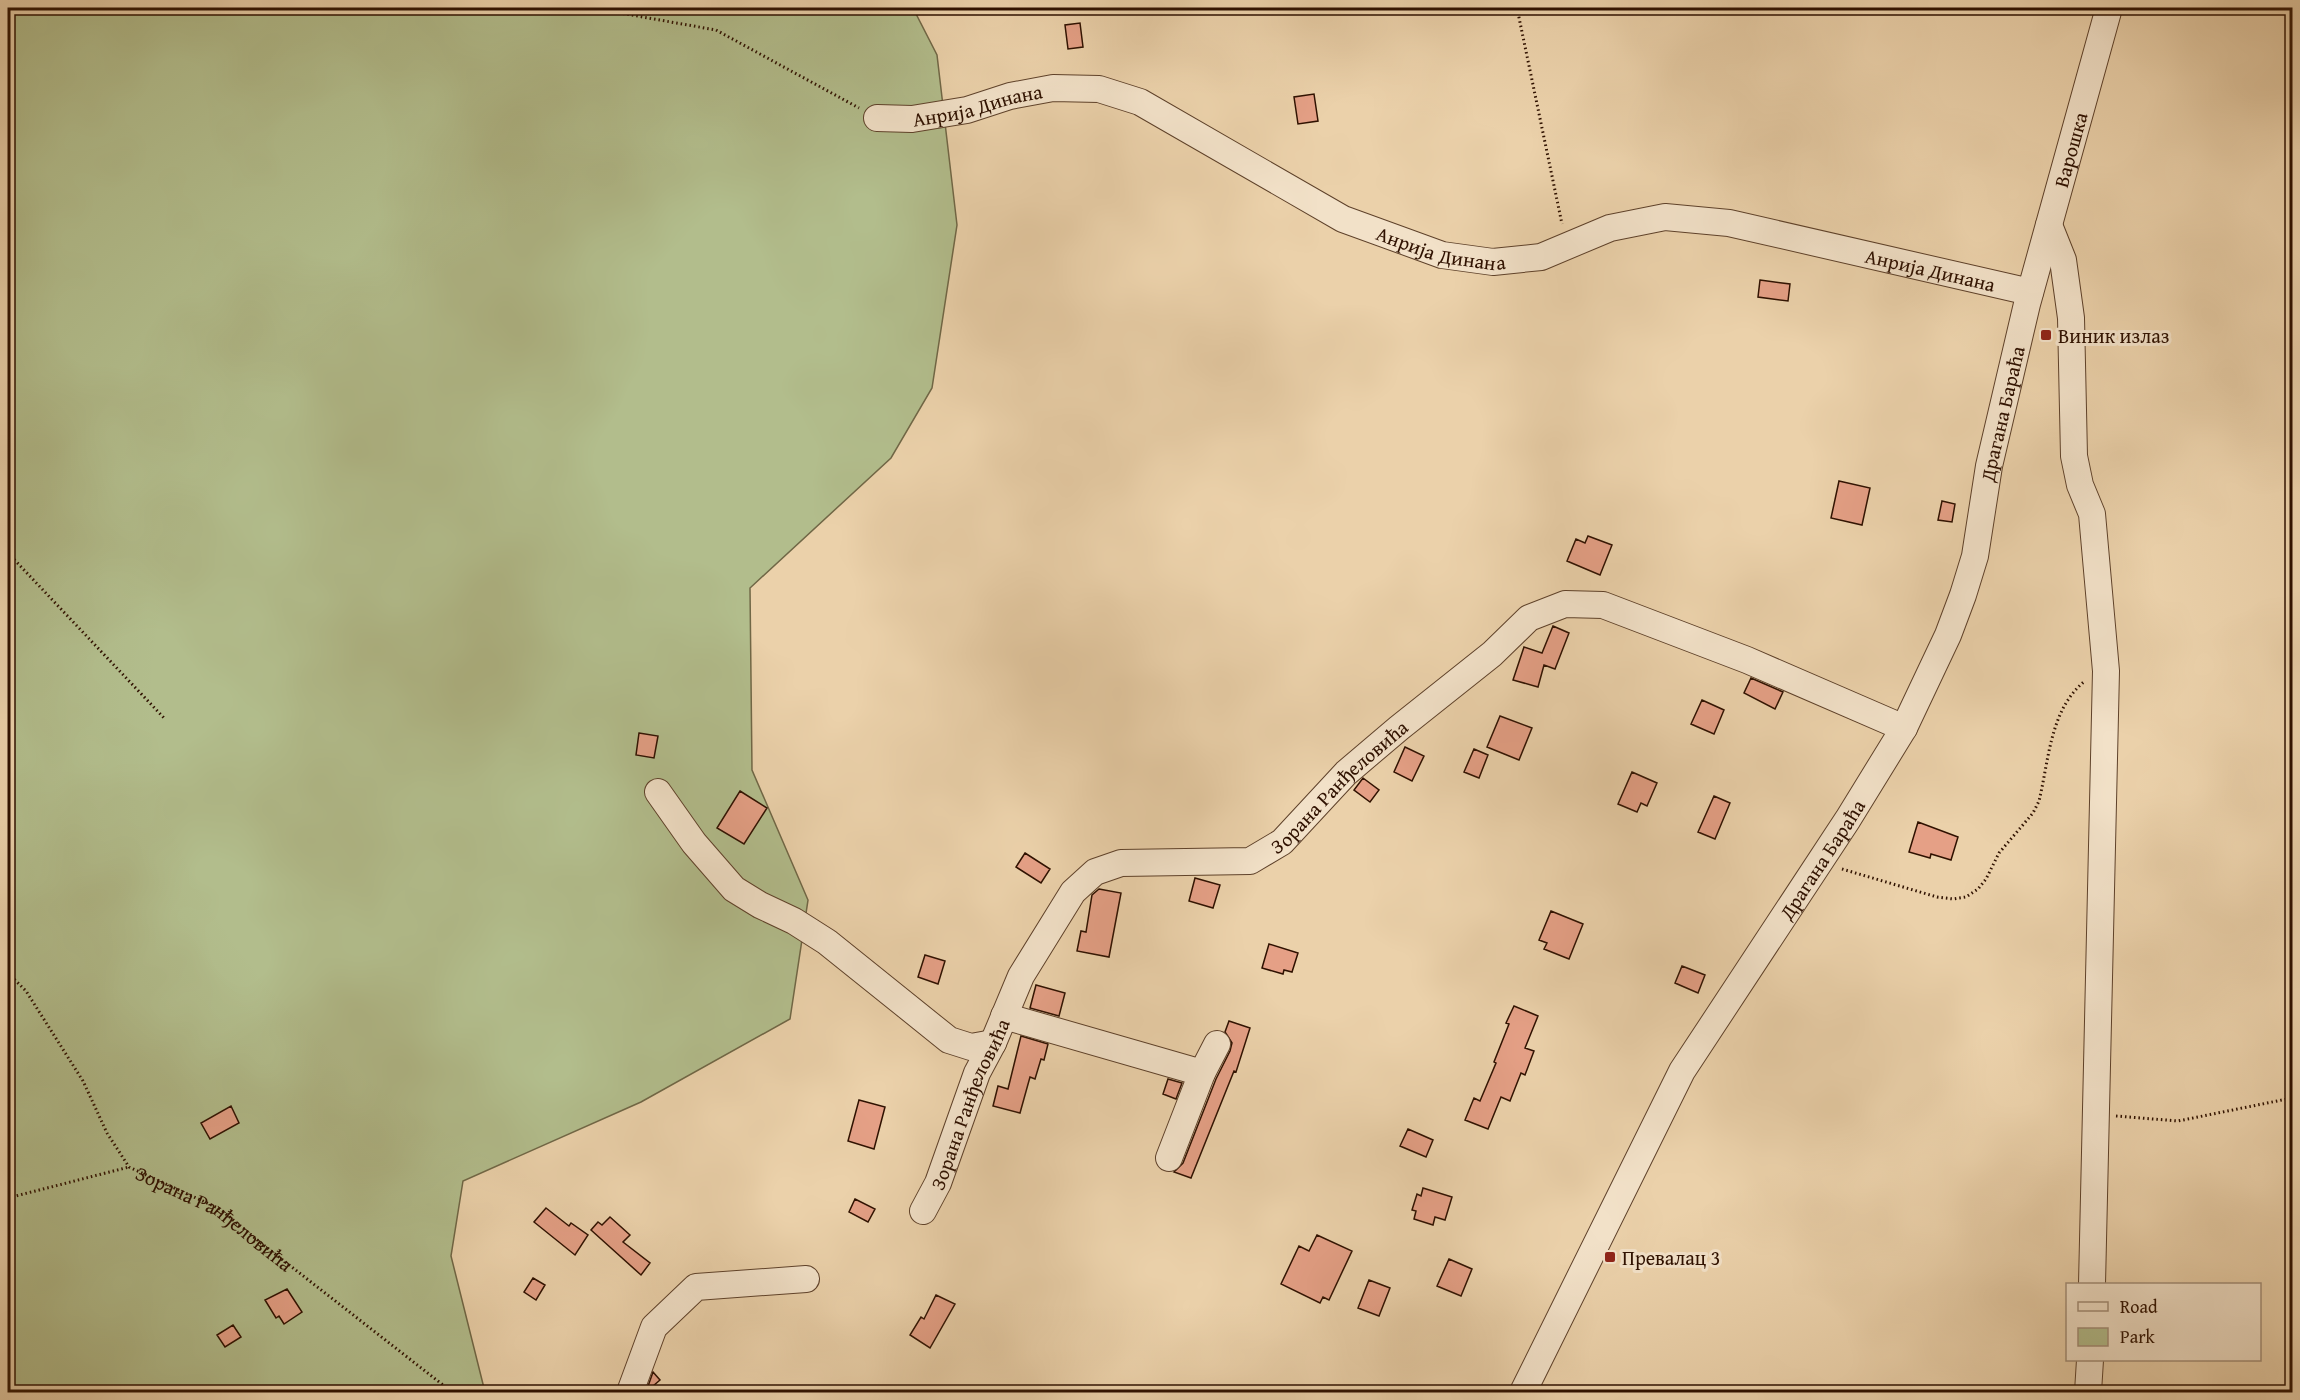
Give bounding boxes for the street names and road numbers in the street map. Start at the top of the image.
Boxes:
street label: Анрија Динана [910,76,1045,133]
street label: Варошка [2046,108,2094,191]
street label: Анрија Динана [1372,218,1507,277]
street label: Анрија Динана [1863,240,1999,298]
street label: Драгана Бараћа [1972,342,2031,485]
street label: Зорана Ранђеловића [1265,712,1414,860]
street label: Драгана Бараћа [1771,793,1872,926]
street label: Зорана Ранђеловића [922,1013,1016,1195]
street label: Зорана Ранђеловића [131,1158,300,1278]

